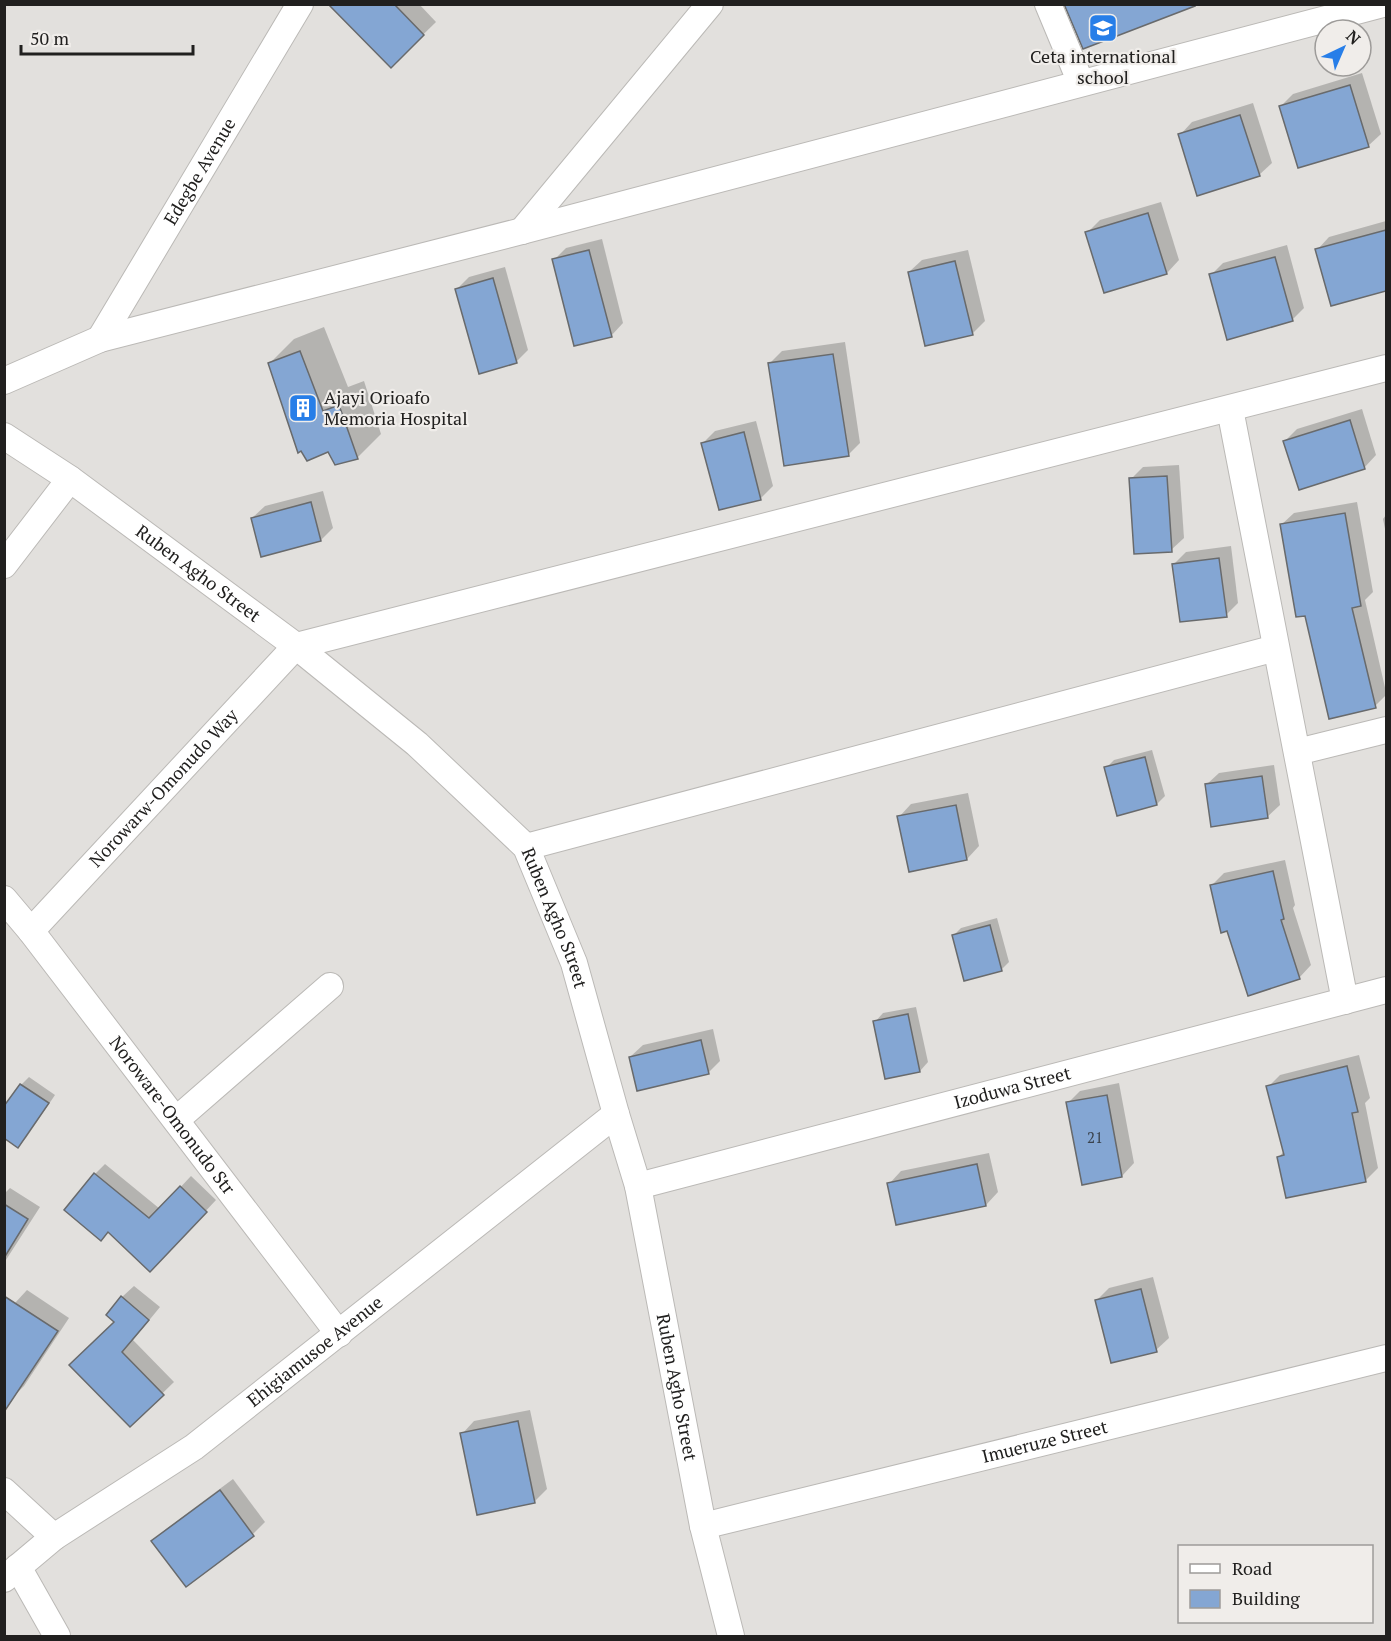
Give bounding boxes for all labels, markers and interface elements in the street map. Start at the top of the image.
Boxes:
school or university icon: Ceta international school [1087,12,1119,44]
scale bar [21,18,194,56]
north arrow [1313,18,1373,78]
text: N [1341,25,1365,49]
text: 50 m [30,26,70,50]
place label: Ceta international school [1030,44,1176,89]
street label: Edegbe Avenue [158,113,240,229]
place label: Ajayi Orioafo Memoria Hospital [324,385,468,430]
building icon: Ajayi Orioafo Memoria Hospital [287,392,319,424]
street label: Ruben Agho Street [131,519,266,627]
street label: Norowarw-Omonudo Way [83,703,243,872]
street label: Ruben Agho Street [517,844,594,991]
street label: Noroware-Omonudo Str [105,1031,241,1199]
street label: Izoduwa Street [951,1060,1073,1114]
house number: 21 [1087,1127,1103,1147]
street label: Ehigiamusoe Avenue [242,1290,387,1412]
street label: Ruben Agho Street [652,1311,703,1463]
street label: Imueruze Street [979,1414,1110,1468]
legend [1178,1545,1373,1623]
text: Road [1232,1556,1272,1580]
text: Building [1232,1586,1300,1610]

